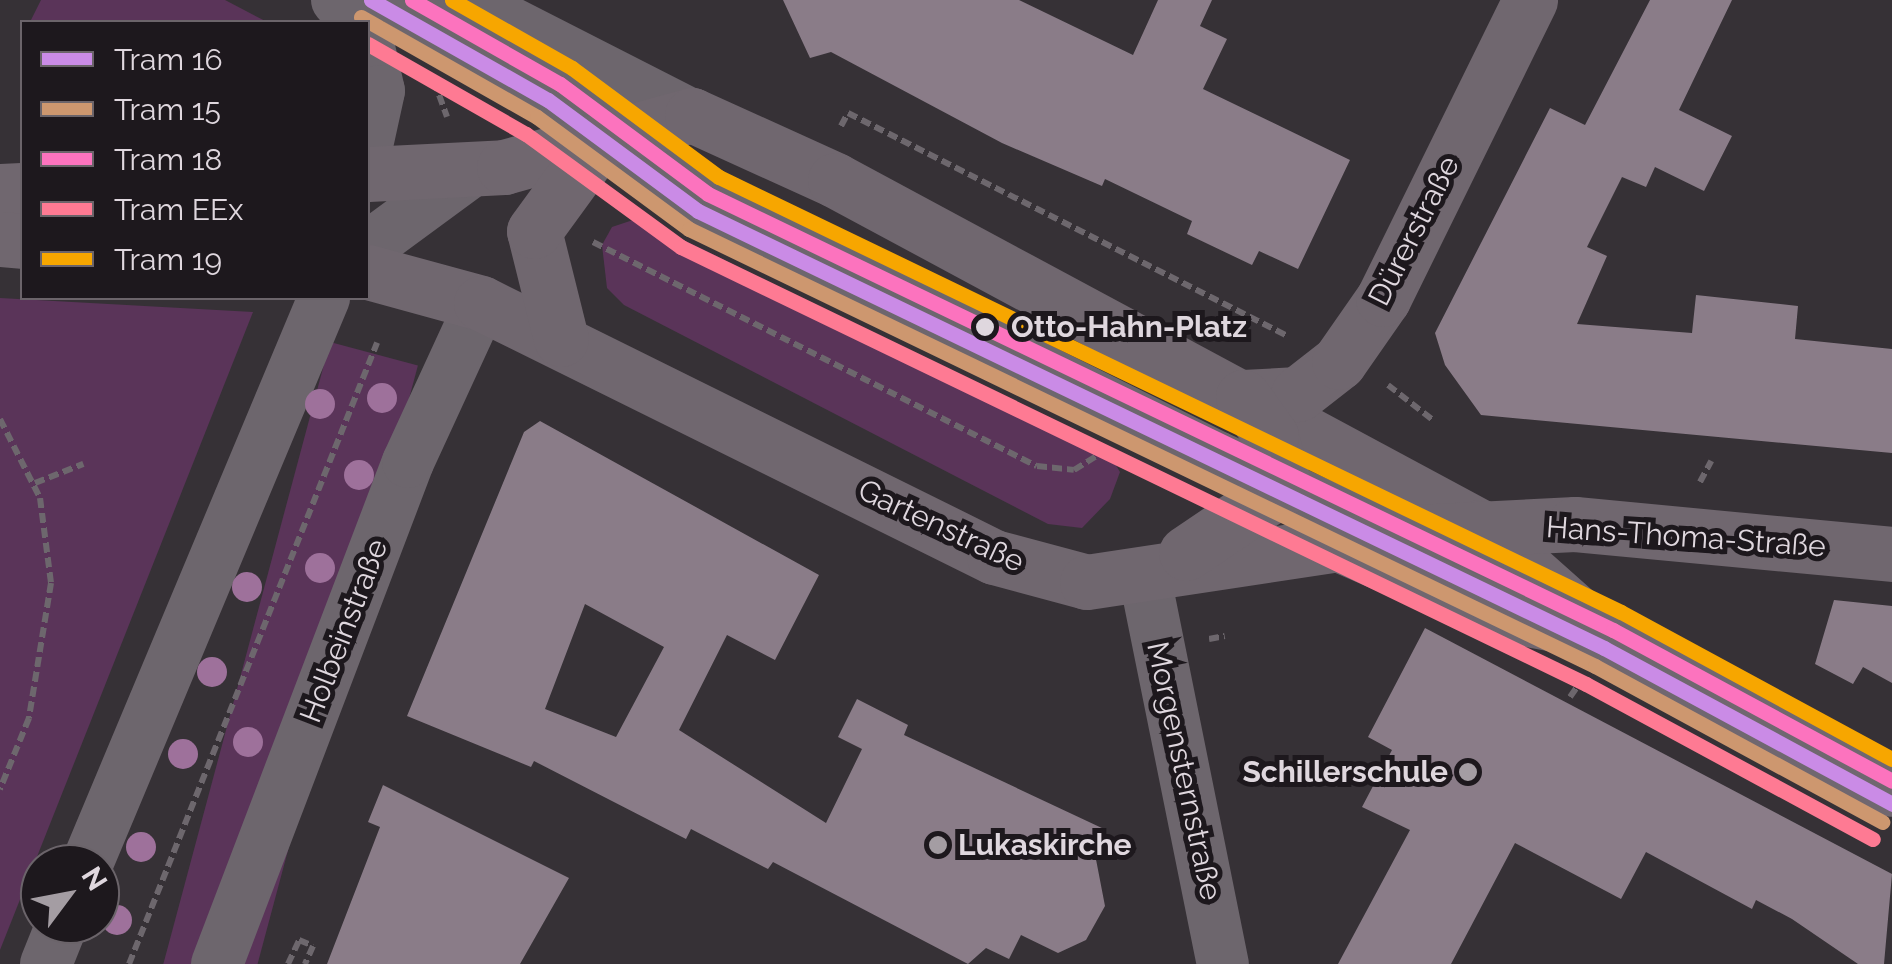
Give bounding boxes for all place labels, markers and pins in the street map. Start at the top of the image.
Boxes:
place label: Otto-Hahn-Platz [1011,309,1247,345]
marker: Otto-Hahn-Platz [968,310,1002,344]
place label: Schillerschule [1242,754,1448,790]
marker: Schillerschule [1457,761,1479,783]
place label: Lukaskirche [958,827,1132,863]
marker: Lukaskirche [927,834,949,856]

